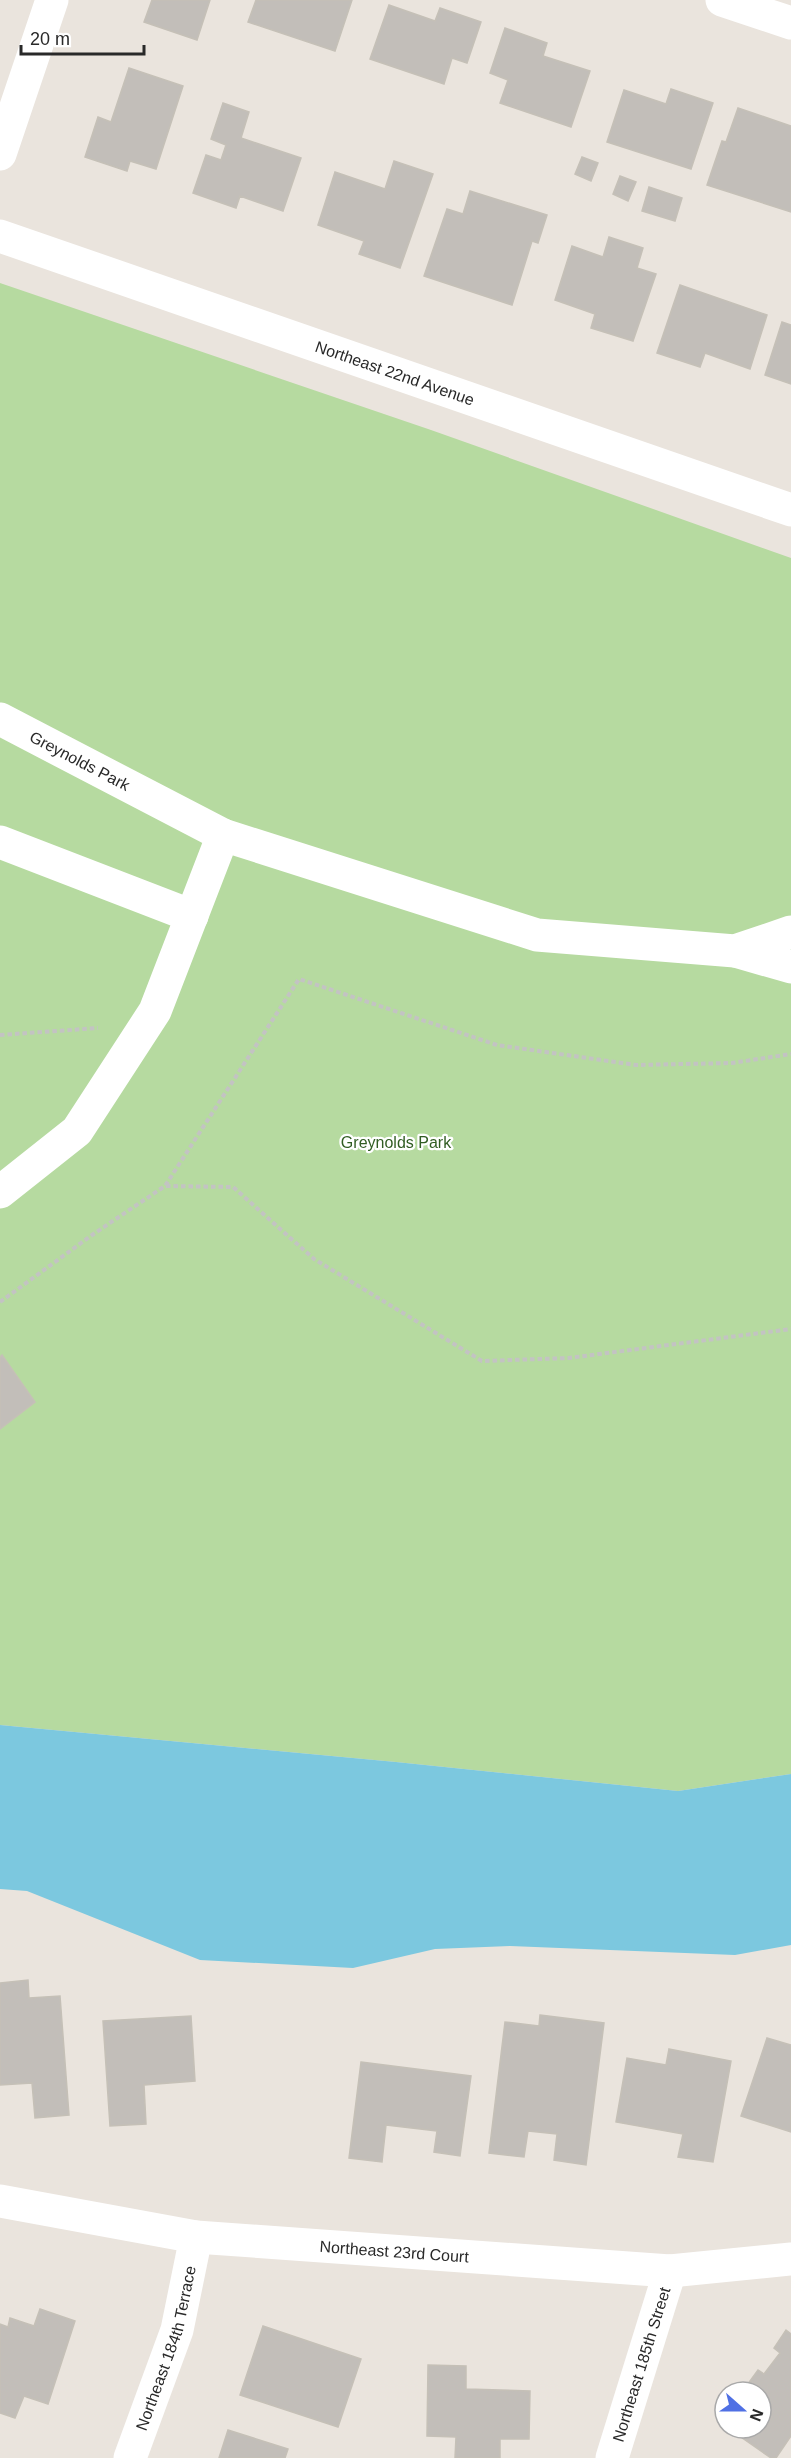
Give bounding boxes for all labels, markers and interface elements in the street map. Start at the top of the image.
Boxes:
scale bar [21,18,144,56]
text: 20 m [30,29,70,49]
street label: Northeast 22nd Avenue [313,337,477,408]
street label: Greynolds Park [27,728,134,794]
park label: Greynolds Park [341,1134,452,1151]
street label: Northeast 23rd Court [319,2237,470,2265]
street label: Northeast 184th Terrace [132,2264,198,2433]
street label: Northeast 185th Street [609,2284,673,2444]
north arrow [713,2380,773,2440]
text: N [747,2407,767,2424]

